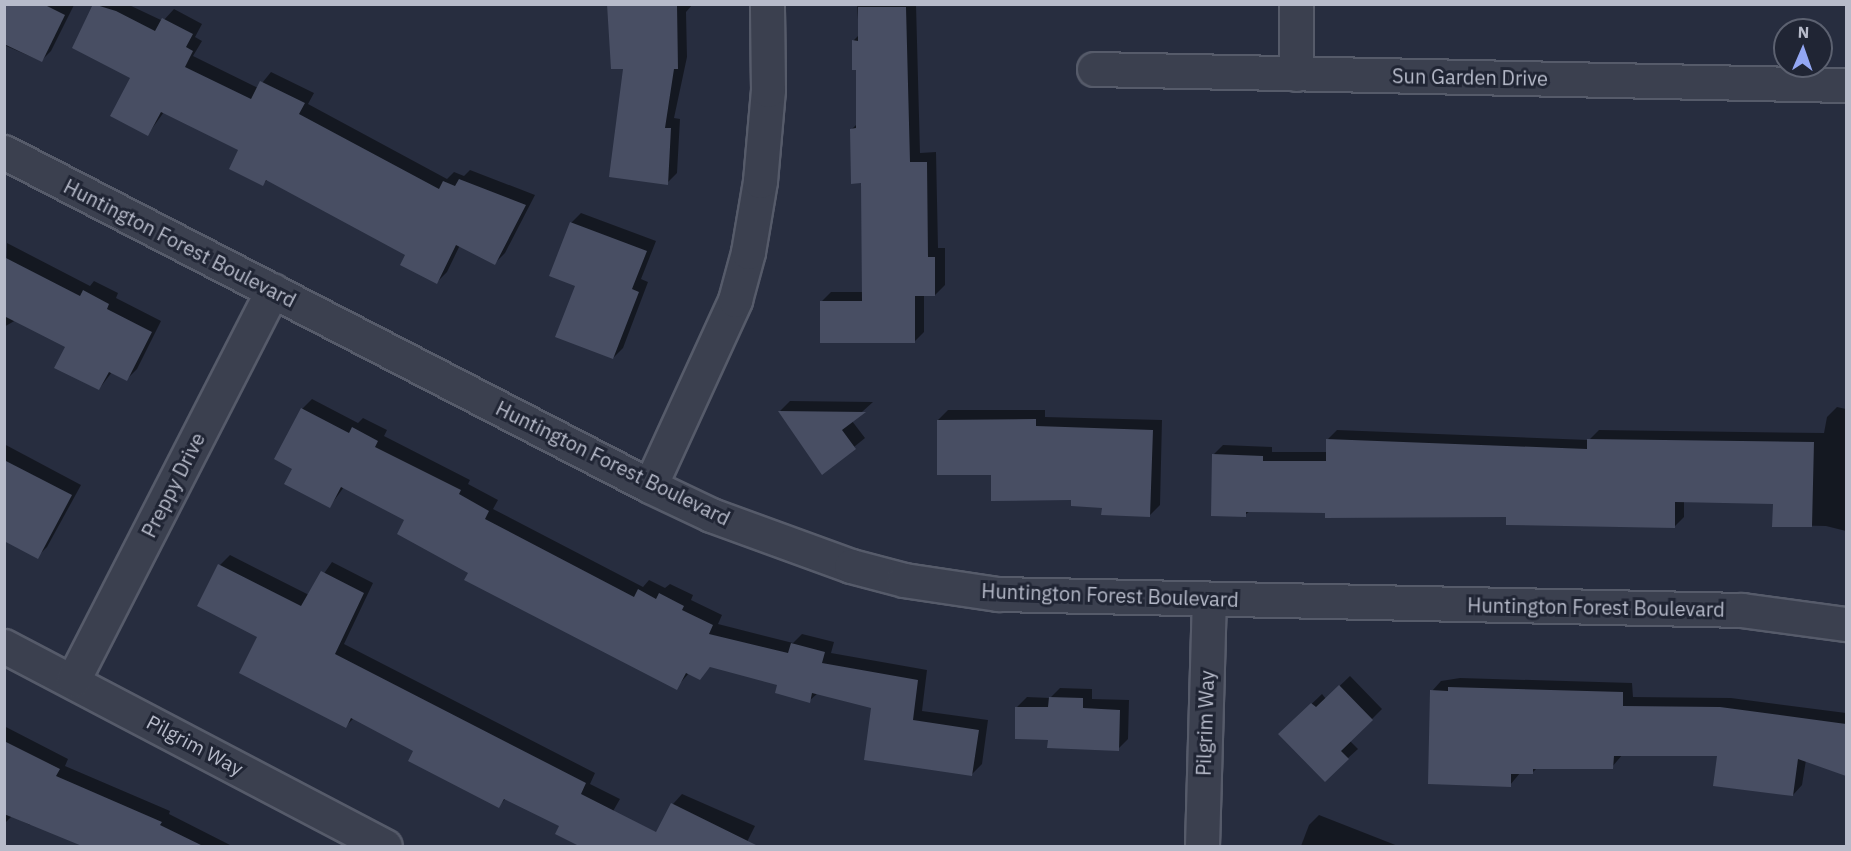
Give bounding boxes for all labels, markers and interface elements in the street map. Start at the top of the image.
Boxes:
north arrow [1773,18,1833,78]
text: N [1797,22,1810,42]
street label: Sun Garden Drive [1392,64,1548,90]
street label: Huntington Forest Boulevard [60,174,300,312]
street label: Huntington Forest Boulevard [492,396,734,530]
street label: Preppy Drive [136,429,210,541]
street label: Huntington Forest Boulevard [981,579,1239,611]
street label: Huntington Forest Boulevard [1467,593,1725,621]
street label: Pilgrim Way [1191,670,1219,776]
street label: Pilgrim Way [143,710,247,780]

